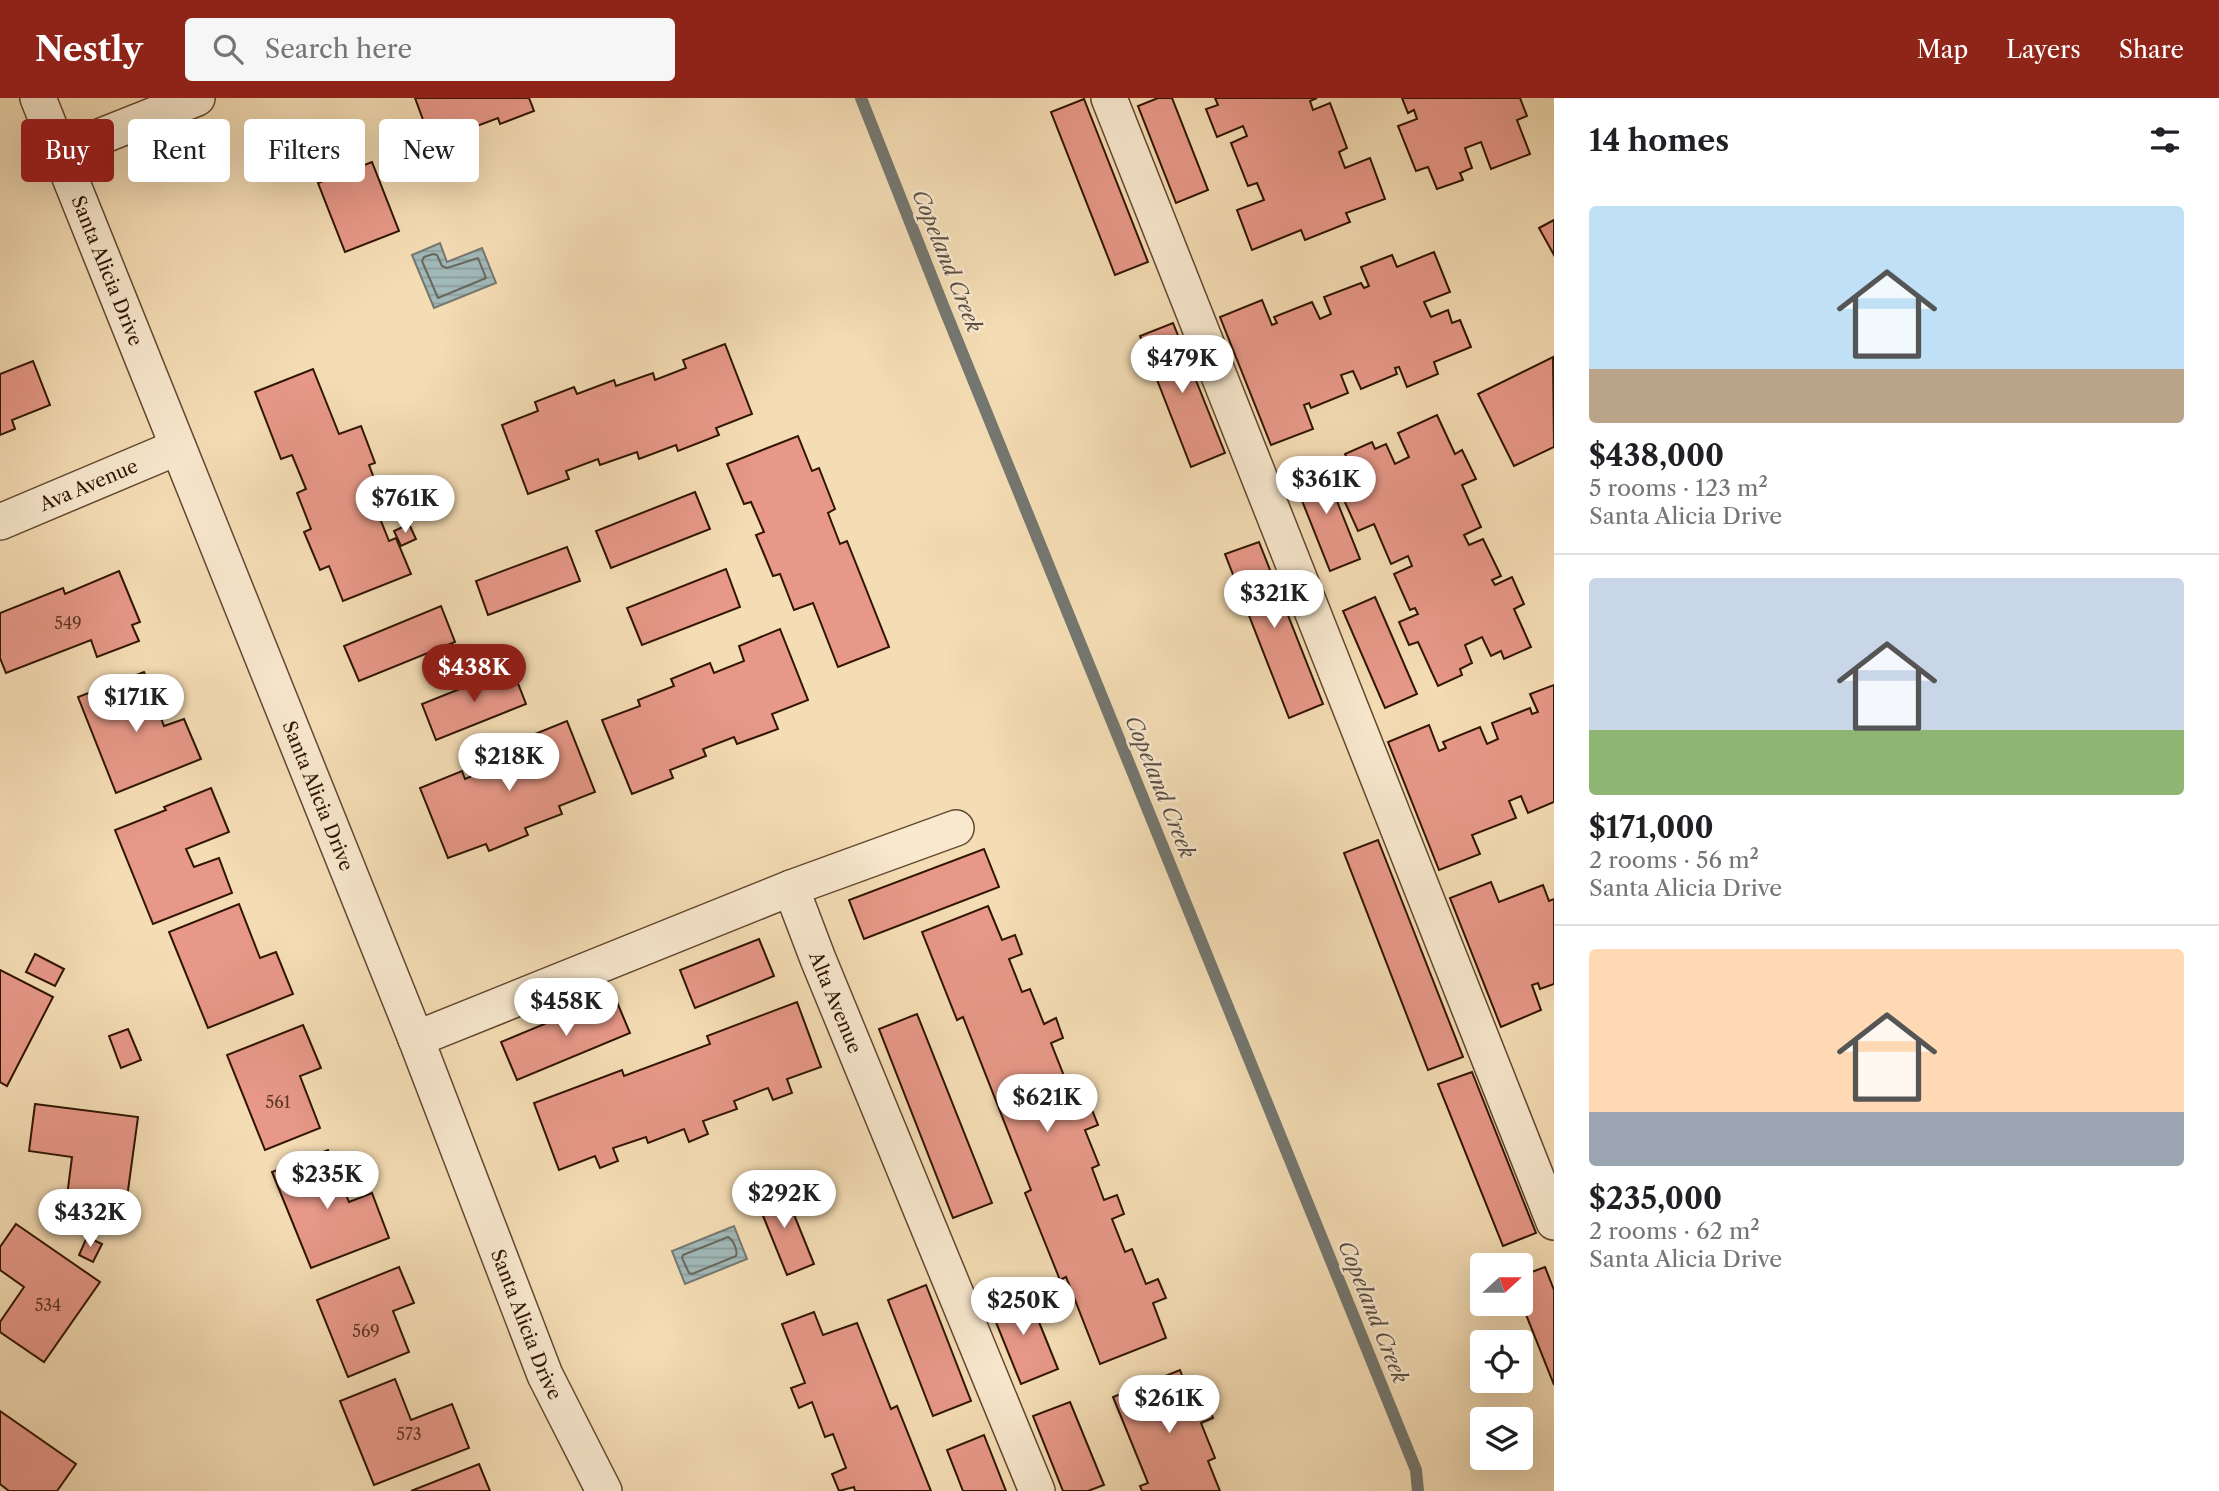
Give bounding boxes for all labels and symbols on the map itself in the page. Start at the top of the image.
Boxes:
water label: Copeland Creek [907,186,987,336]
street label: Santa Alicia Drive [66,192,147,349]
pin: $479K [1133,336,1231,395]
street label: Ava Avenue [35,454,141,516]
pin: $361K [1277,456,1375,516]
pin: $761K [356,476,454,535]
pin: $321K [1225,570,1323,630]
house number: 549 [54,613,82,633]
pin: $438K [425,644,523,704]
pin: $171K [87,674,185,734]
water label: Copeland Creek [1120,712,1200,862]
street label: Santa Alicia Drive [277,718,358,874]
pin: $218K [460,734,558,793]
street label: Alta Avenue [804,947,867,1057]
pin: $458K [517,978,615,1038]
pin: $621K [998,1074,1096,1134]
house number: 561 [266,1092,291,1112]
pin: $235K [278,1152,376,1211]
pin: $292K [735,1170,833,1230]
pin: $432K [41,1190,139,1249]
water label: Copeland Creek [1333,1237,1413,1387]
street label: Santa Alicia Drive [486,1246,567,1403]
north arrow [1470,1253,1533,1316]
pin: $250K [974,1278,1072,1337]
house number: 534 [35,1295,61,1315]
house number: 569 [352,1321,380,1341]
pin: $261K [1120,1376,1218,1435]
house number: 573 [396,1424,422,1444]

